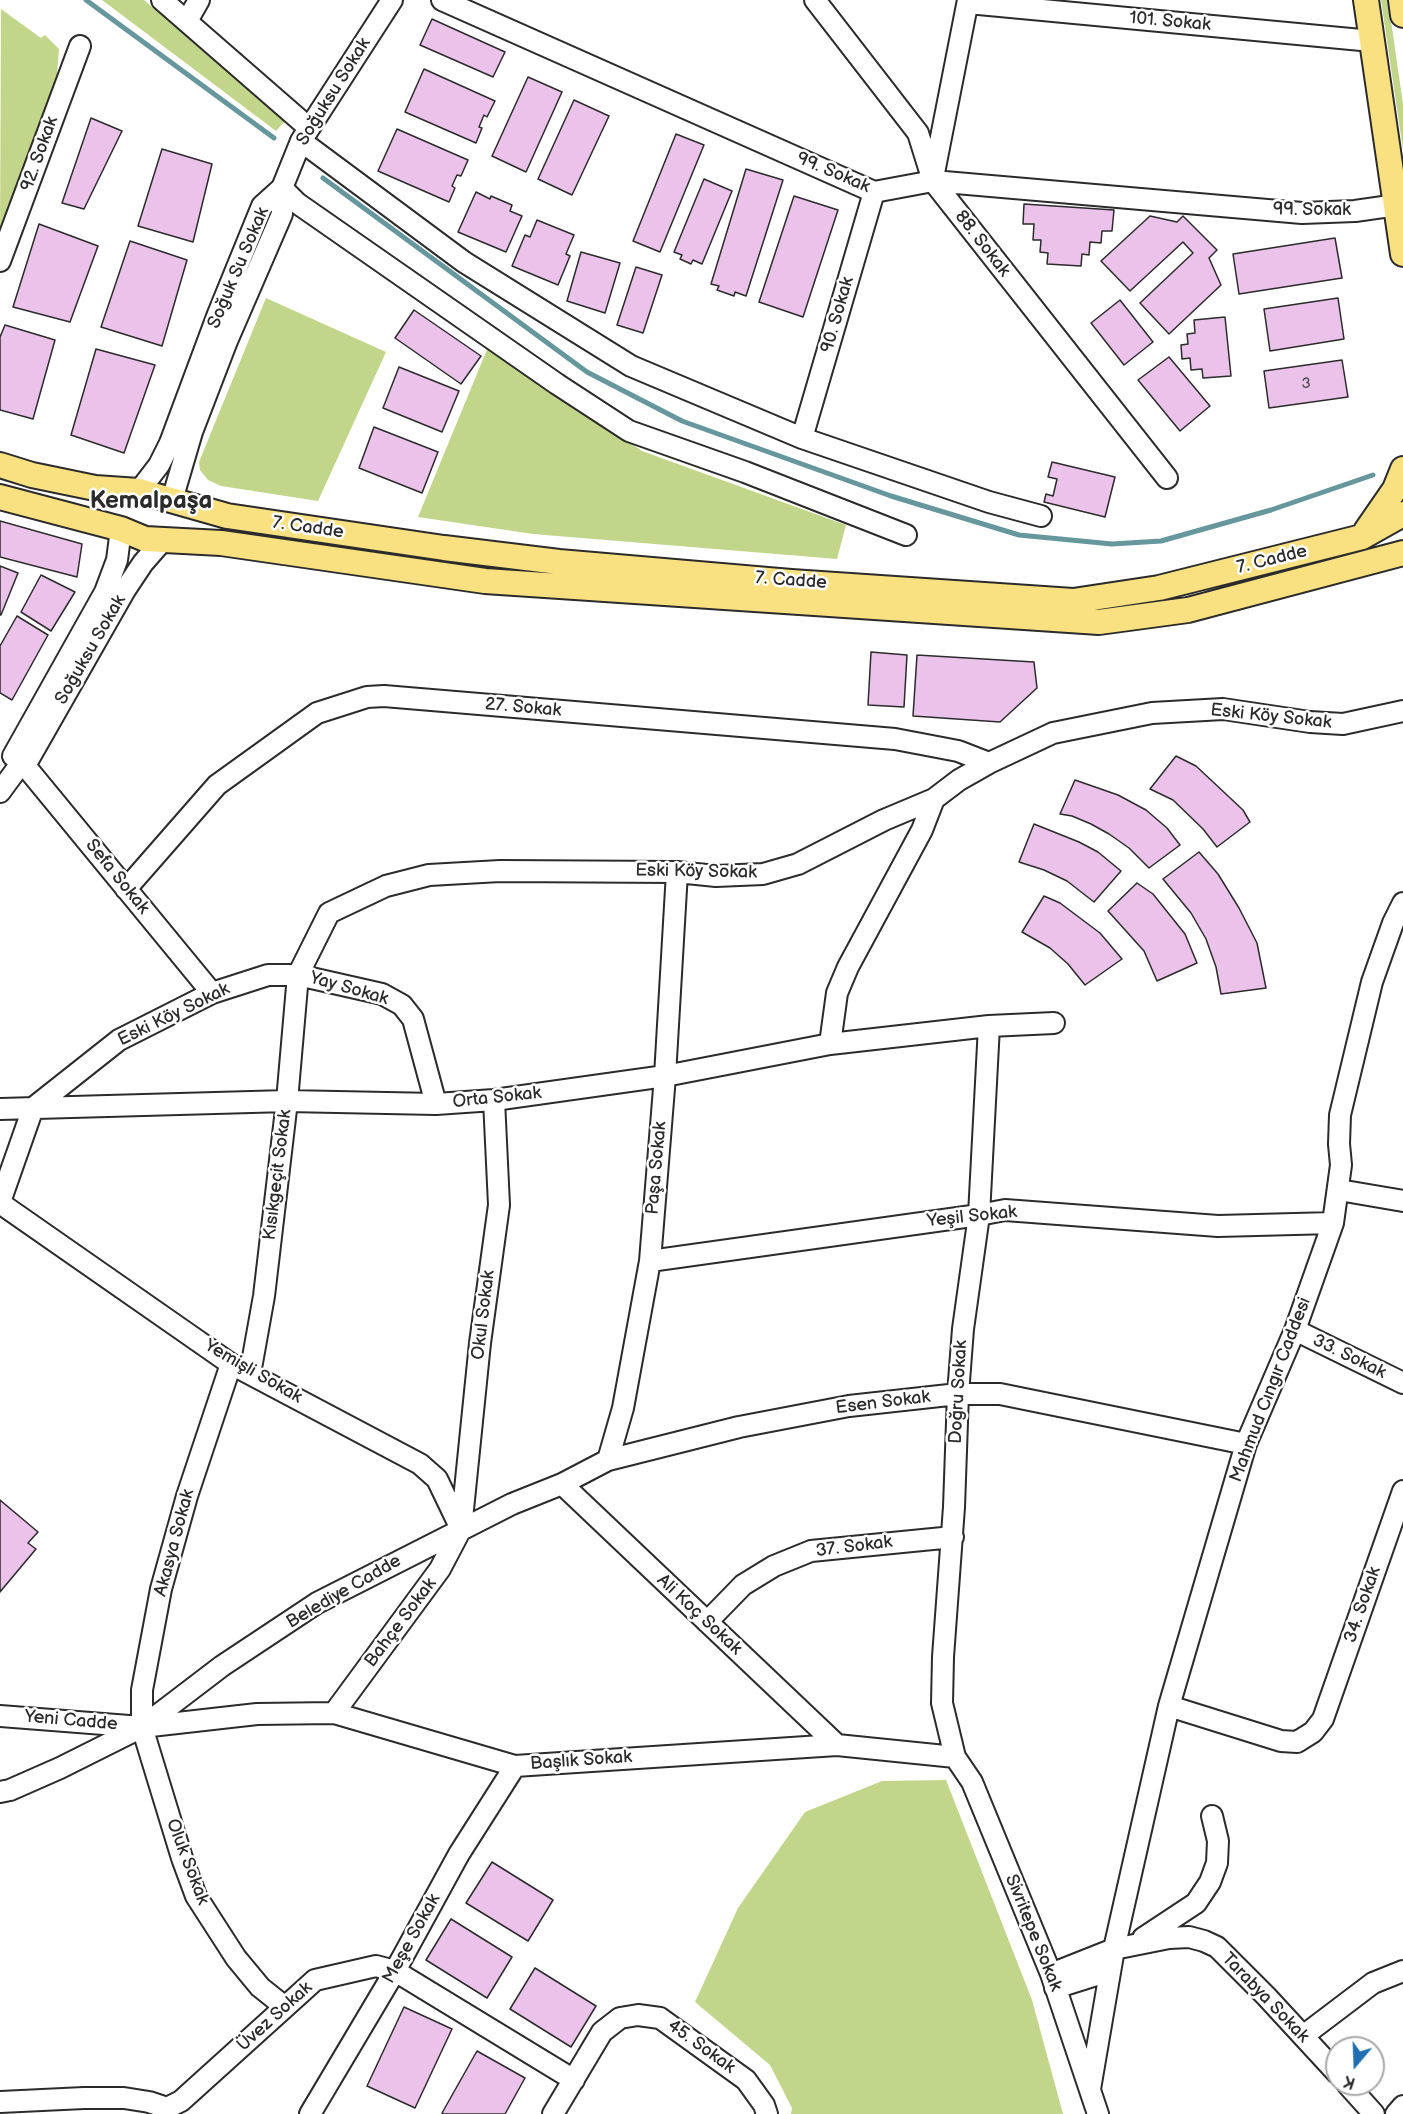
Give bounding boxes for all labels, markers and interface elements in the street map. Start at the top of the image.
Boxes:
street label: 101. Sokak [1128,8,1212,36]
street label: Soğuksu Sokak [292,34,376,150]
street label: 92. Sokak [17,114,63,194]
street label: 99. Sokak [793,148,873,198]
street label: 99. Sokak [1273,199,1351,221]
street label: Soğuk Su Sokak [204,204,274,332]
street label: 88. Sokak [949,207,1015,281]
street label: 90. Sokak [817,275,859,355]
house number: 3 [1301,375,1311,393]
district label: Kemalpaşa [90,488,212,516]
street label: 7. Cadde [271,512,345,544]
street label: 7. Cadde [1235,541,1309,579]
street label: 7. Cadde [755,568,827,594]
street label: Soğuksu Sokak [51,591,131,709]
street label: 27. Sokak [484,694,562,722]
street label: Eski Köy Sokak [1209,700,1333,734]
street label: Sefa Sokak [80,835,154,919]
street label: Eski Köy Sokak [635,860,757,884]
street label: Yay Sokak [307,967,391,1011]
street label: Eski Köy Sokak [115,979,233,1051]
street label: Orta Sokak [452,1083,542,1113]
street label: Kısıkgeçit Sokak [259,1108,297,1242]
street label: Paşa Sokak [642,1121,672,1215]
street label: Yeşil Sokak [926,1202,1018,1232]
street label: Okul Sokak [468,1269,500,1361]
street label: Mahmud Cıngır Caddesi [1226,1294,1316,1486]
street label: 33. Sokak [1309,1330,1389,1384]
street label: Yemişli Sokak [200,1335,306,1409]
street label: Doğru Sokak [946,1340,972,1444]
street label: Esen Sokak [834,1386,932,1420]
street label: Akasya Sokak [150,1487,200,1599]
street label: 37. Sokak [815,1532,893,1562]
street label: Belediye Cadde [283,1550,405,1634]
street label: 34. Sokak [1340,1564,1386,1646]
street label: Ali Koç Sokak [652,1570,746,1660]
street label: Bahçe Sokak [360,1574,442,1672]
street label: Yeni Cadde [24,1706,118,1736]
street label: Başlık Sokak [529,1747,633,1775]
street label: Oluk Sokak [161,1816,213,1908]
street label: Sivritepe Sokak [1000,1871,1066,1995]
street label: Meşe Sokak [378,1890,446,1988]
street label: Tarabya Sokak [1217,1949,1313,2047]
street label: Üvez Sokak [233,1978,317,2056]
street label: 45. Sokak [663,2015,739,2079]
north arrow [1325,2036,1385,2096]
text: K [1341,2071,1358,2092]

